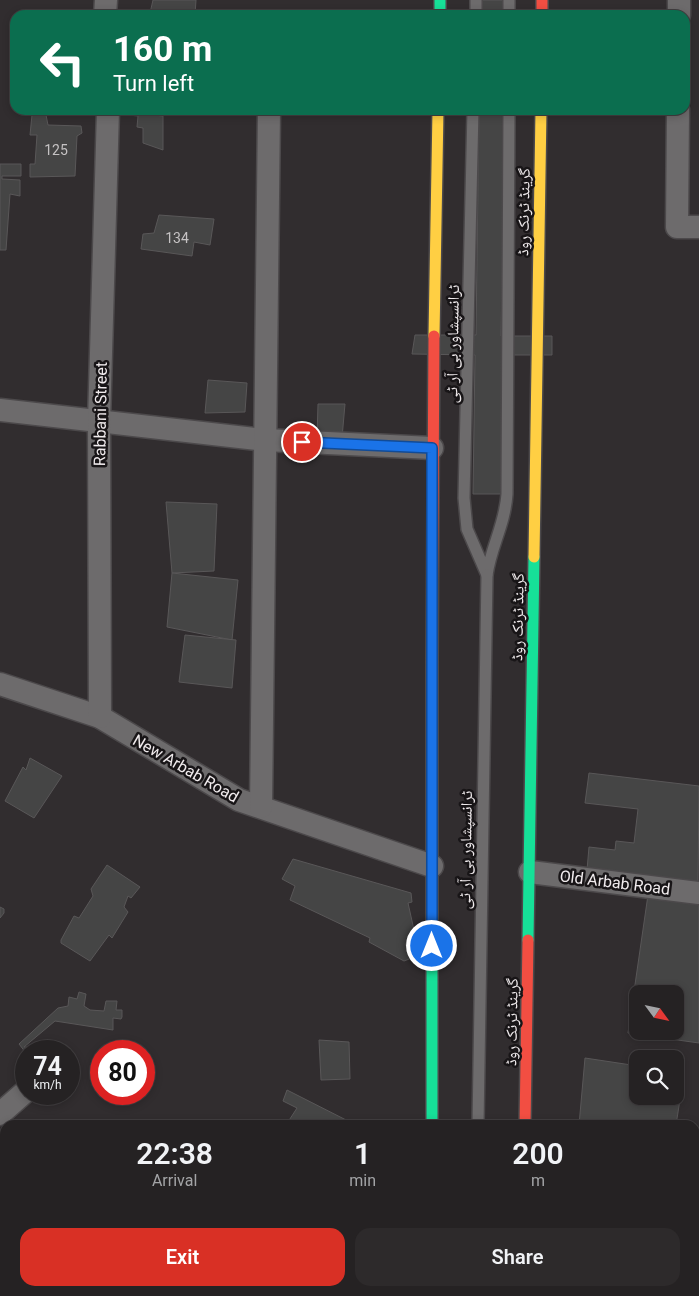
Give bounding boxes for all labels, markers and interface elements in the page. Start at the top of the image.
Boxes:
text: 160 m [113,29,212,70]
icon: left [30,30,95,95]
text: Turn left [113,71,194,96]
house number: 125 [44,142,68,158]
street label: گرینڈ ٹرنک روڈ [513,168,534,256]
house number: 134 [165,230,189,246]
street label: ٹرانسپشاور بی آر ٹی [442,285,464,403]
street label: Rabbani Street [90,362,111,466]
pin [281,421,323,463]
icon: arrive [288,428,316,456]
street label: گرینڈ ٹرنک روڈ [507,573,528,661]
street label: New Arbab Road [129,730,242,806]
street label: ٹرانسپشاور بی آر ٹی [455,791,477,909]
street label: Old Arbab Road [559,866,671,899]
position arrow [405,919,457,971]
street label: گرینڈ ٹرنک روڈ [501,978,522,1066]
north arrow [629,985,684,1040]
map controls [629,985,684,1105]
speed limit sign: 80 [90,1040,155,1105]
button: search [629,1050,684,1105]
text: 74 [33,1052,62,1081]
text: km/h [33,1078,62,1092]
text: 22:38 [136,1136,213,1171]
text: 1 [354,1136,371,1171]
text: 200 [512,1136,564,1171]
text: Arrival [152,1171,197,1190]
text: min [349,1171,376,1190]
text: m [531,1171,545,1190]
button: Exit [20,1228,345,1286]
button: Share [355,1228,680,1286]

